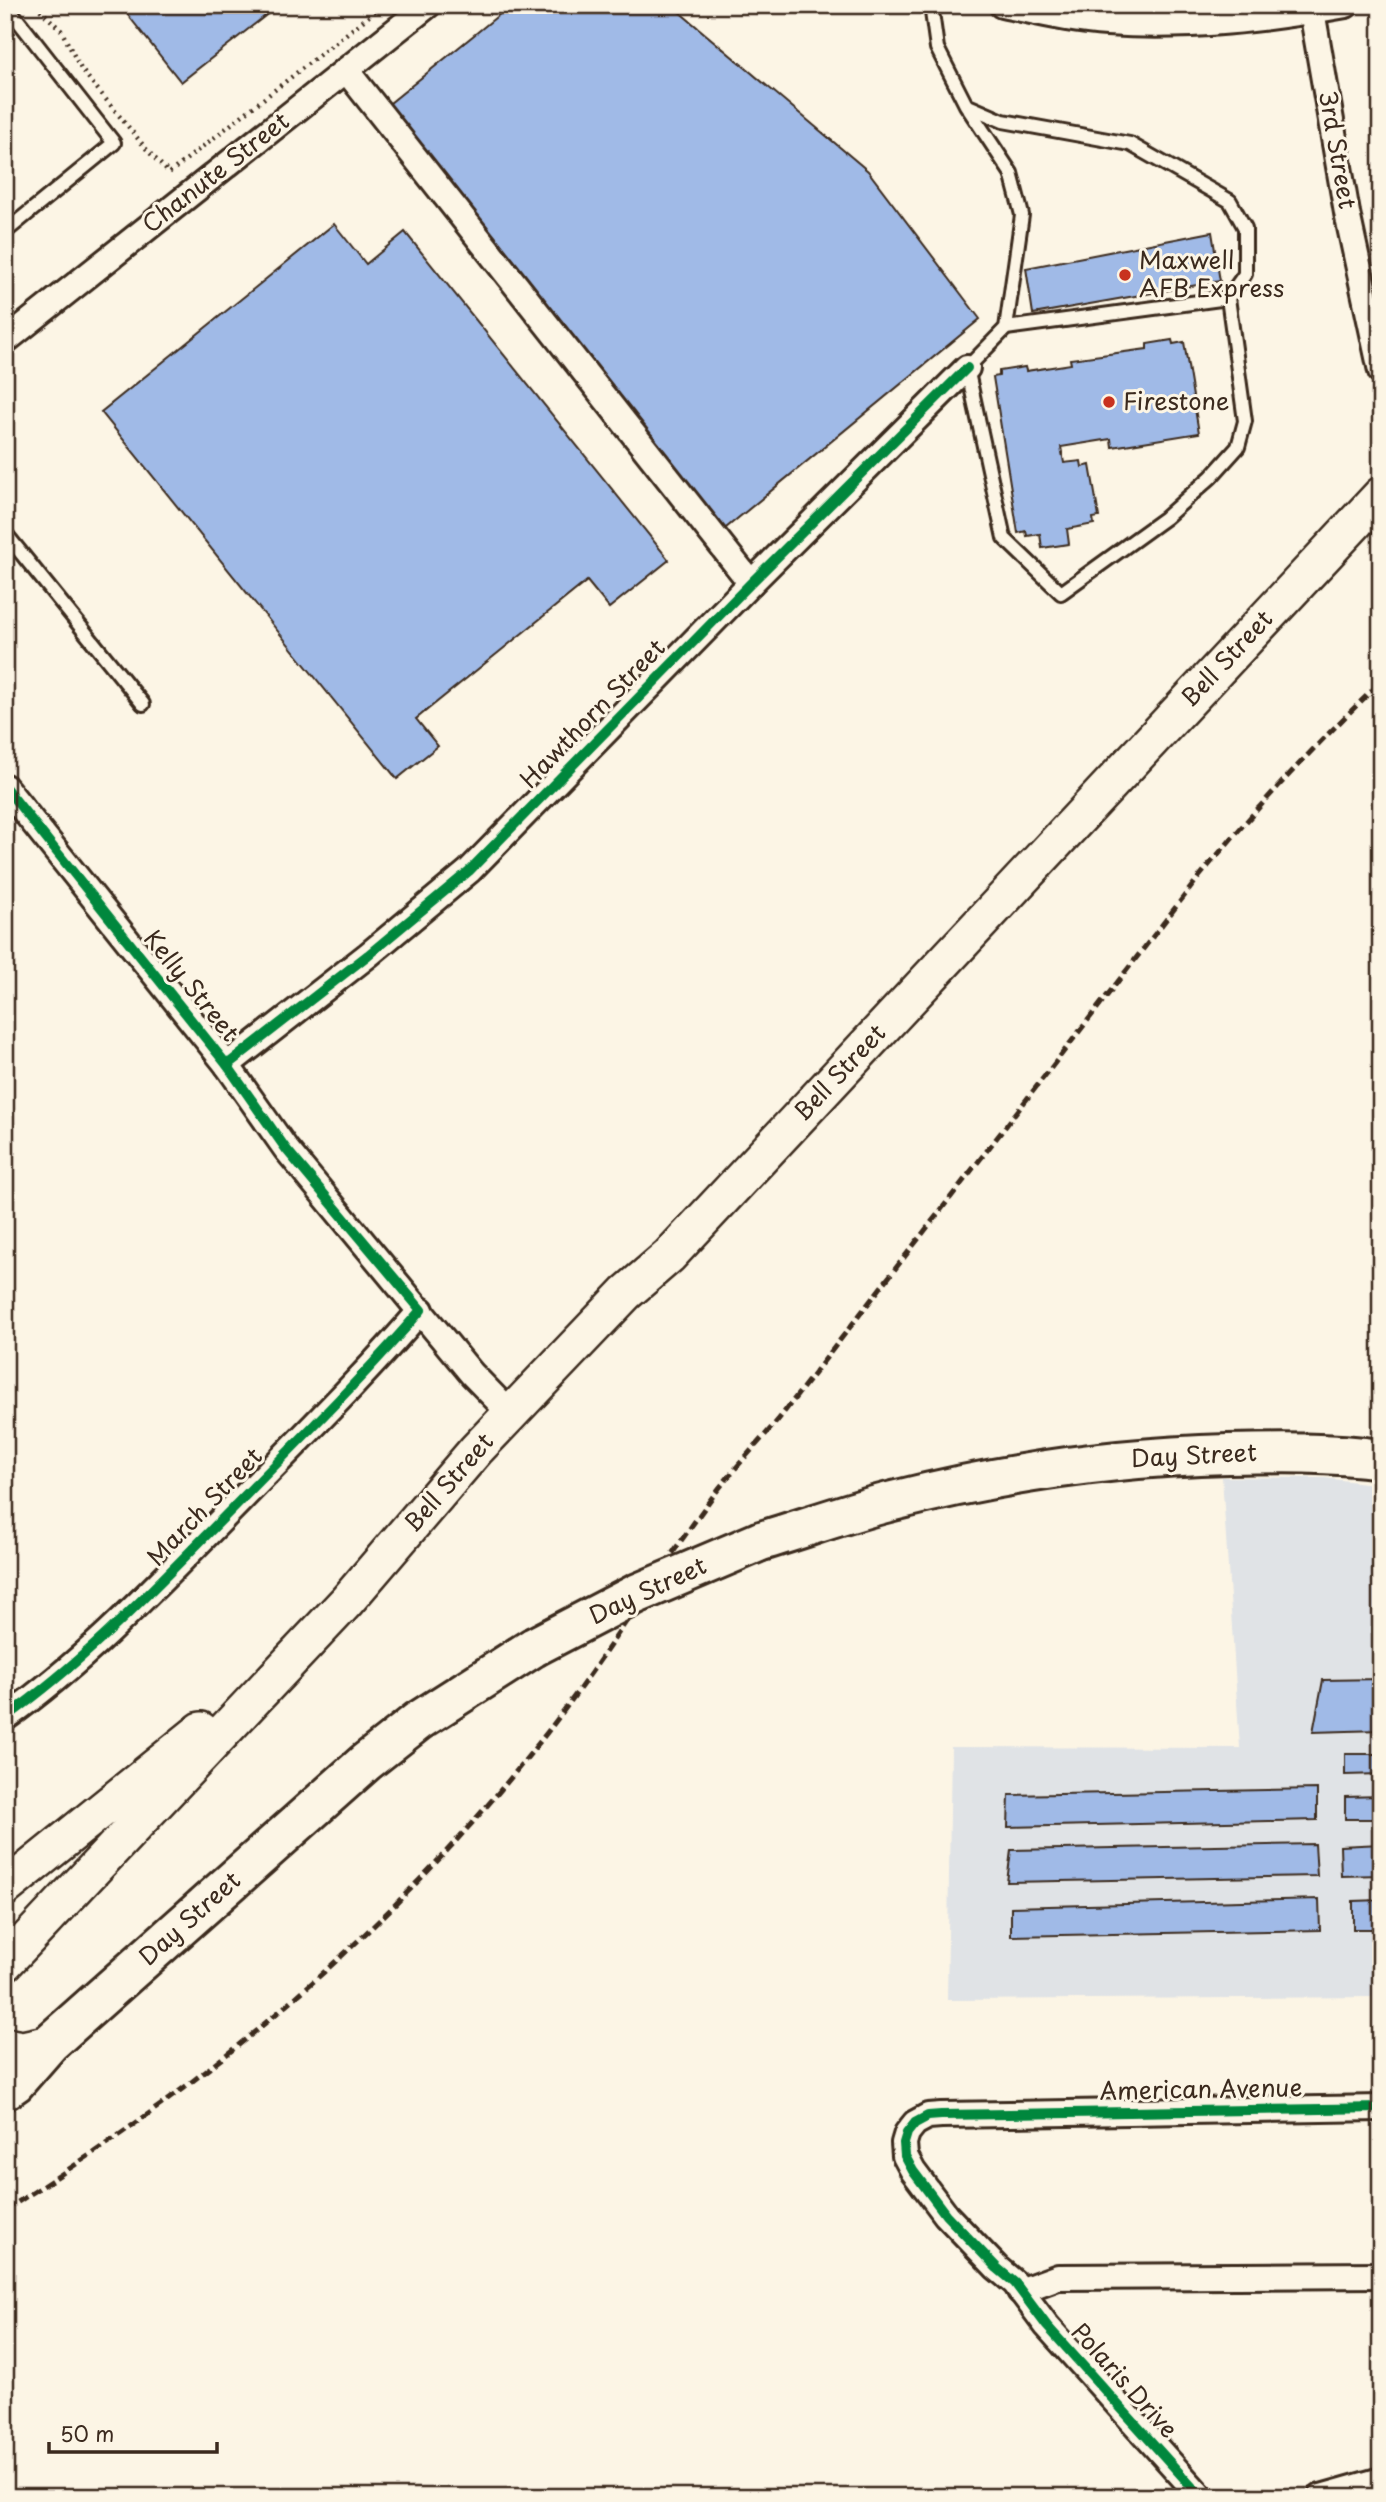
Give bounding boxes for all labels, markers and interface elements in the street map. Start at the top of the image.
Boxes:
street label: 3rd Street [1311,88,1367,212]
street label: Chanute Street [133,102,296,240]
place label: Maxwell AFB Express [1139,241,1284,305]
marker: Maxwell AFB Express [1117,267,1133,283]
place label: Firestone [1123,382,1229,418]
marker: Firestone [1101,394,1117,410]
street label: Bell Street [1171,601,1280,714]
street label: Hawthorn Street [511,630,673,796]
street label: Kelly Street [136,921,249,1048]
street label: Bell Street [784,1015,893,1128]
street label: Bell Street [394,1424,501,1539]
street label: Day Street [1130,1433,1258,1475]
street label: March Street [138,1438,270,1573]
street label: Day Street [582,1546,712,1632]
street label: Day Street [130,1862,248,1973]
street label: American Avenue [1099,2068,1303,2108]
street label: Polaris Drive [1064,2314,1187,2445]
scale bar [49,2411,217,2455]
text: 50 m [60,2417,114,2449]

